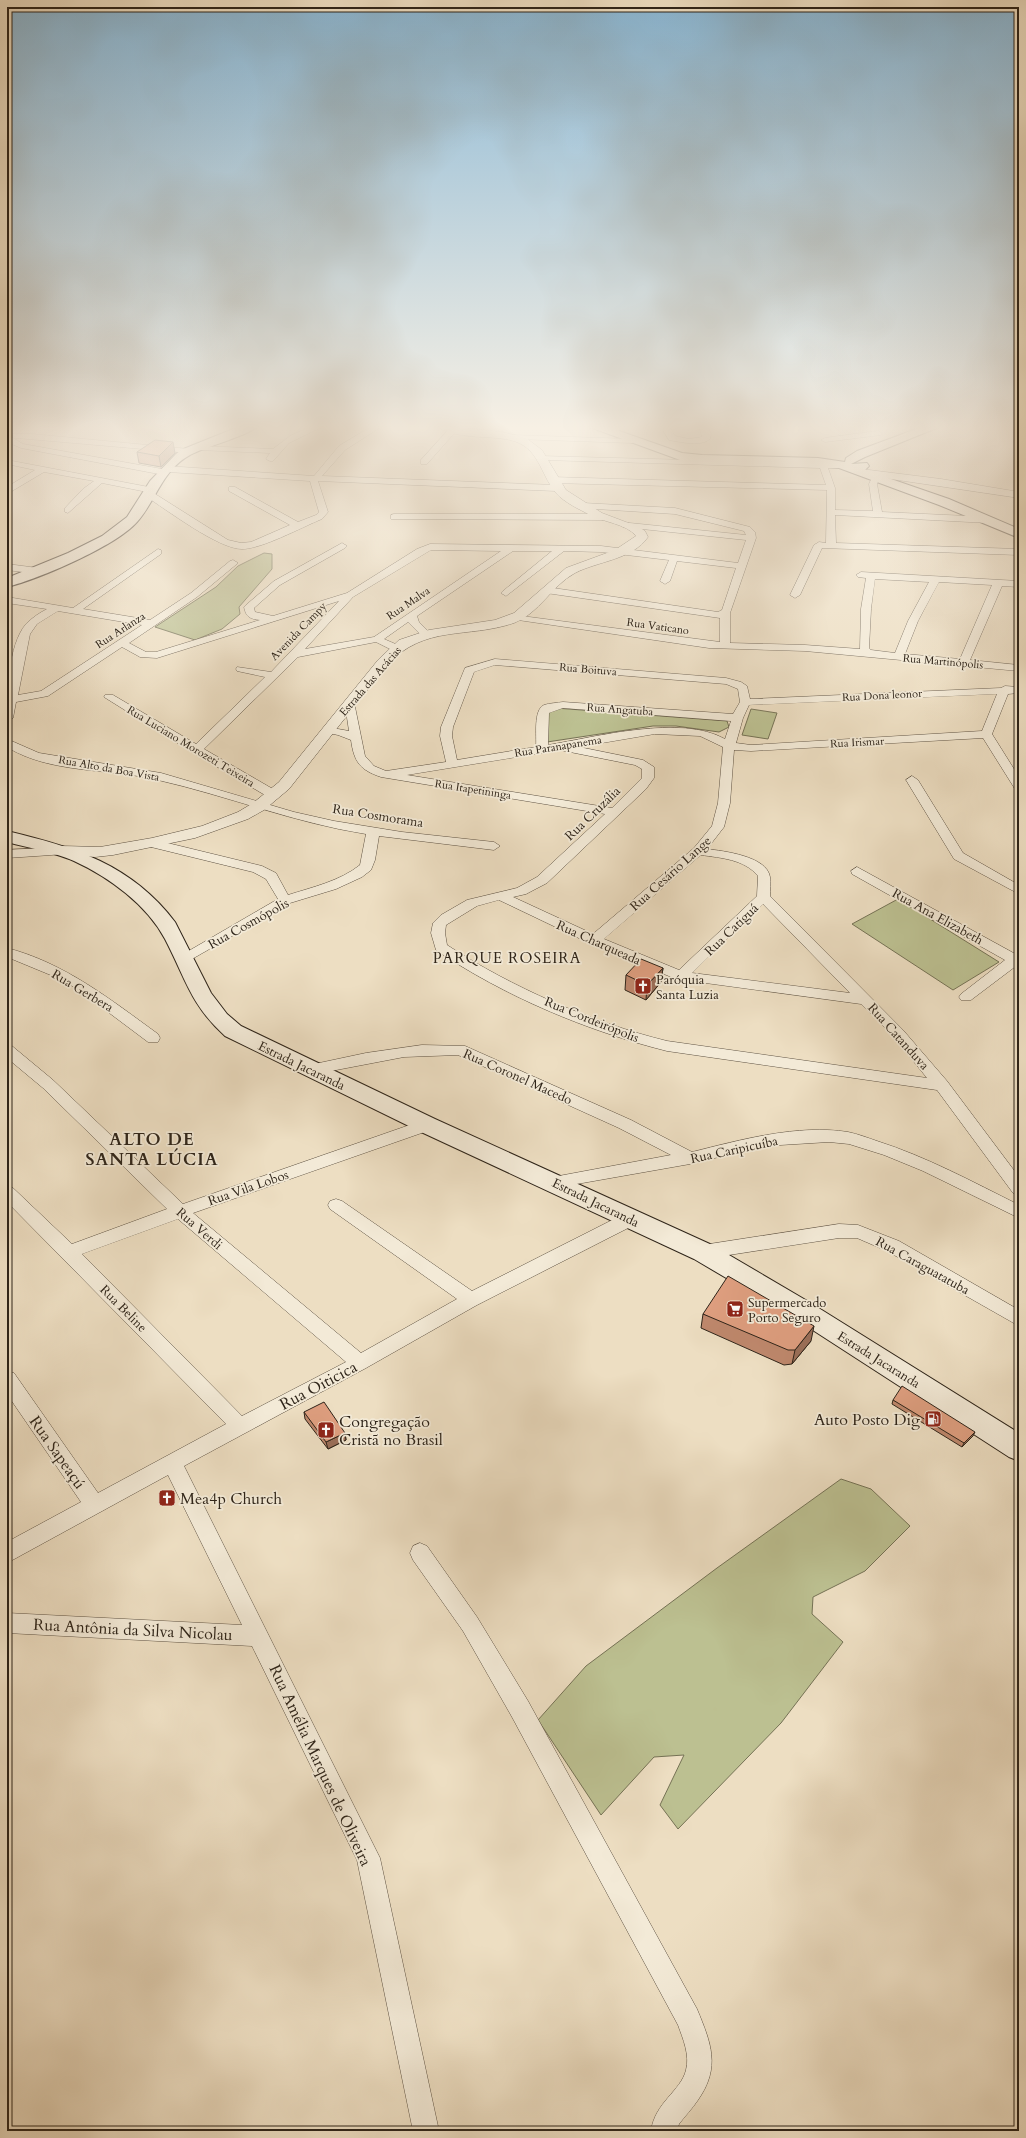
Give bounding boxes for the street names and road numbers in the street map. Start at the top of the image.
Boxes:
street label: Rua Malva [384,583,433,624]
street label: Avenida Campy [267,599,330,664]
street label: Rua Arlanza [92,609,148,652]
street label: Rua Vaticano [626,615,690,638]
street label: Estrada das Acácias [336,643,405,719]
street label: Rua Martinópolis [902,651,984,673]
street label: Rua Boituva [559,660,618,680]
street label: Rua Dona leonor [842,686,923,705]
street label: Rua Angatuba [586,700,654,719]
street label: Rua Luciano Morozeti Teixeira [124,702,257,791]
street label: Rua Paranapanema [513,732,603,761]
street label: Rua Irismar [830,734,885,751]
street label: Rua Alto da Boa Vista [57,752,161,785]
street label: Rua Itapetininga [434,776,512,803]
street label: Rua Cruzália [561,782,625,845]
street label: Rua Cosmorama [331,800,425,832]
street label: Rua Cesário Lange [626,832,715,915]
street label: Rua Ana Elizabeth [889,884,986,949]
street label: Rua Cosmópolis [205,894,292,954]
street label: Rua Catiguá [701,899,763,960]
street label: Rua Charqueada [553,916,644,970]
street label: Rua Gerbera [48,965,117,1017]
street label: Rua Cordeirópolis [542,993,642,1047]
street label: Rua Catanduva [863,999,933,1074]
street label: Estrada Jacaranda [255,1037,348,1095]
street label: Rua Coronel Macedo [460,1045,575,1109]
street label: Rua Caripicuíba [689,1132,780,1168]
street label: Rua Vila Lobos [206,1166,291,1210]
street label: Estrada Jacaranda [549,1174,642,1232]
street label: Rua Verdi [172,1204,227,1254]
street label: Rua Caraguatatuba [872,1233,973,1299]
street label: Rua Beline [96,1281,151,1336]
street label: Estrada Jacaranda [834,1327,924,1393]
street label: Rua Oiticica [276,1356,361,1416]
street label: Rua Sapeaçú [24,1412,91,1494]
street label: Rua Antônia da Silva Nicolau [33,1614,233,1646]
street label: Rua Amélia Marques de Oliveira [264,1661,377,1870]

